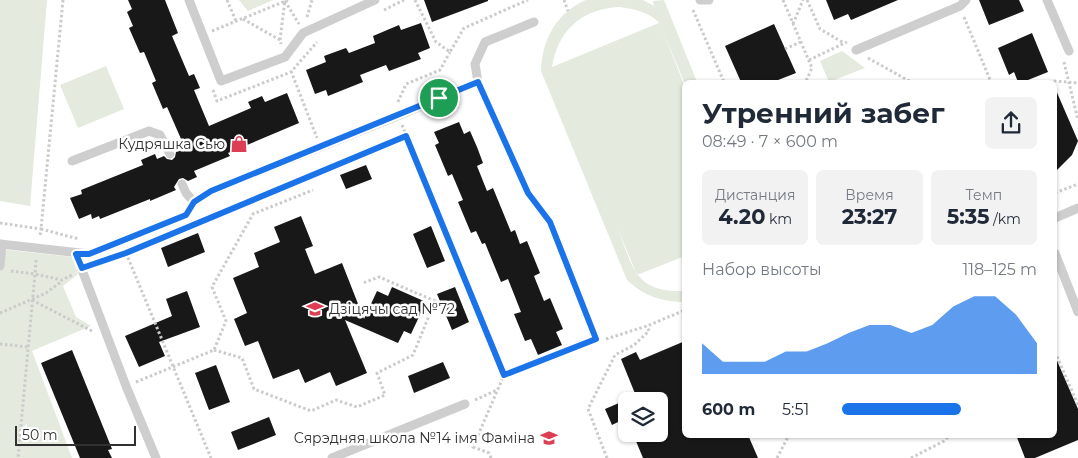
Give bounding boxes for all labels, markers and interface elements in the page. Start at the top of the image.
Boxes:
pin [418,77,460,119]
icon: arrive [425,84,453,112]
text: Утренний забег [702,96,945,130]
button: share [985,97,1037,149]
text: 08:49 · 7 × 600 m [702,132,838,151]
shop icon: Кудряшка Сью [229,134,249,154]
place label: Кудряшка Сью [118,135,225,153]
text: Дистанция [715,186,795,204]
text: Время [845,186,894,204]
text: Темп [966,186,1002,204]
text: 4.20 [718,204,765,229]
text: 23:27 [842,204,897,229]
text: 5:35 [947,204,989,229]
text: km [765,210,792,228]
text: /km [989,210,1021,228]
text: Набор высоты [702,260,822,279]
text: 118–125 m [962,260,1037,279]
school or university icon: Дзіцячы сад №72 [305,299,325,319]
place label: Дзіцячы сад №72 [329,300,455,318]
map controls [618,392,668,442]
button: layers [618,392,668,442]
text: 600 m [702,400,755,419]
text: 5:51 [782,400,809,419]
scale bar [15,423,136,446]
text: 50 m [22,426,58,444]
school or university icon: Сярэдняя школа №14 імя Фаміна [539,428,559,448]
place label: Сярэдняя школа №14 імя Фаміна [294,429,535,447]

